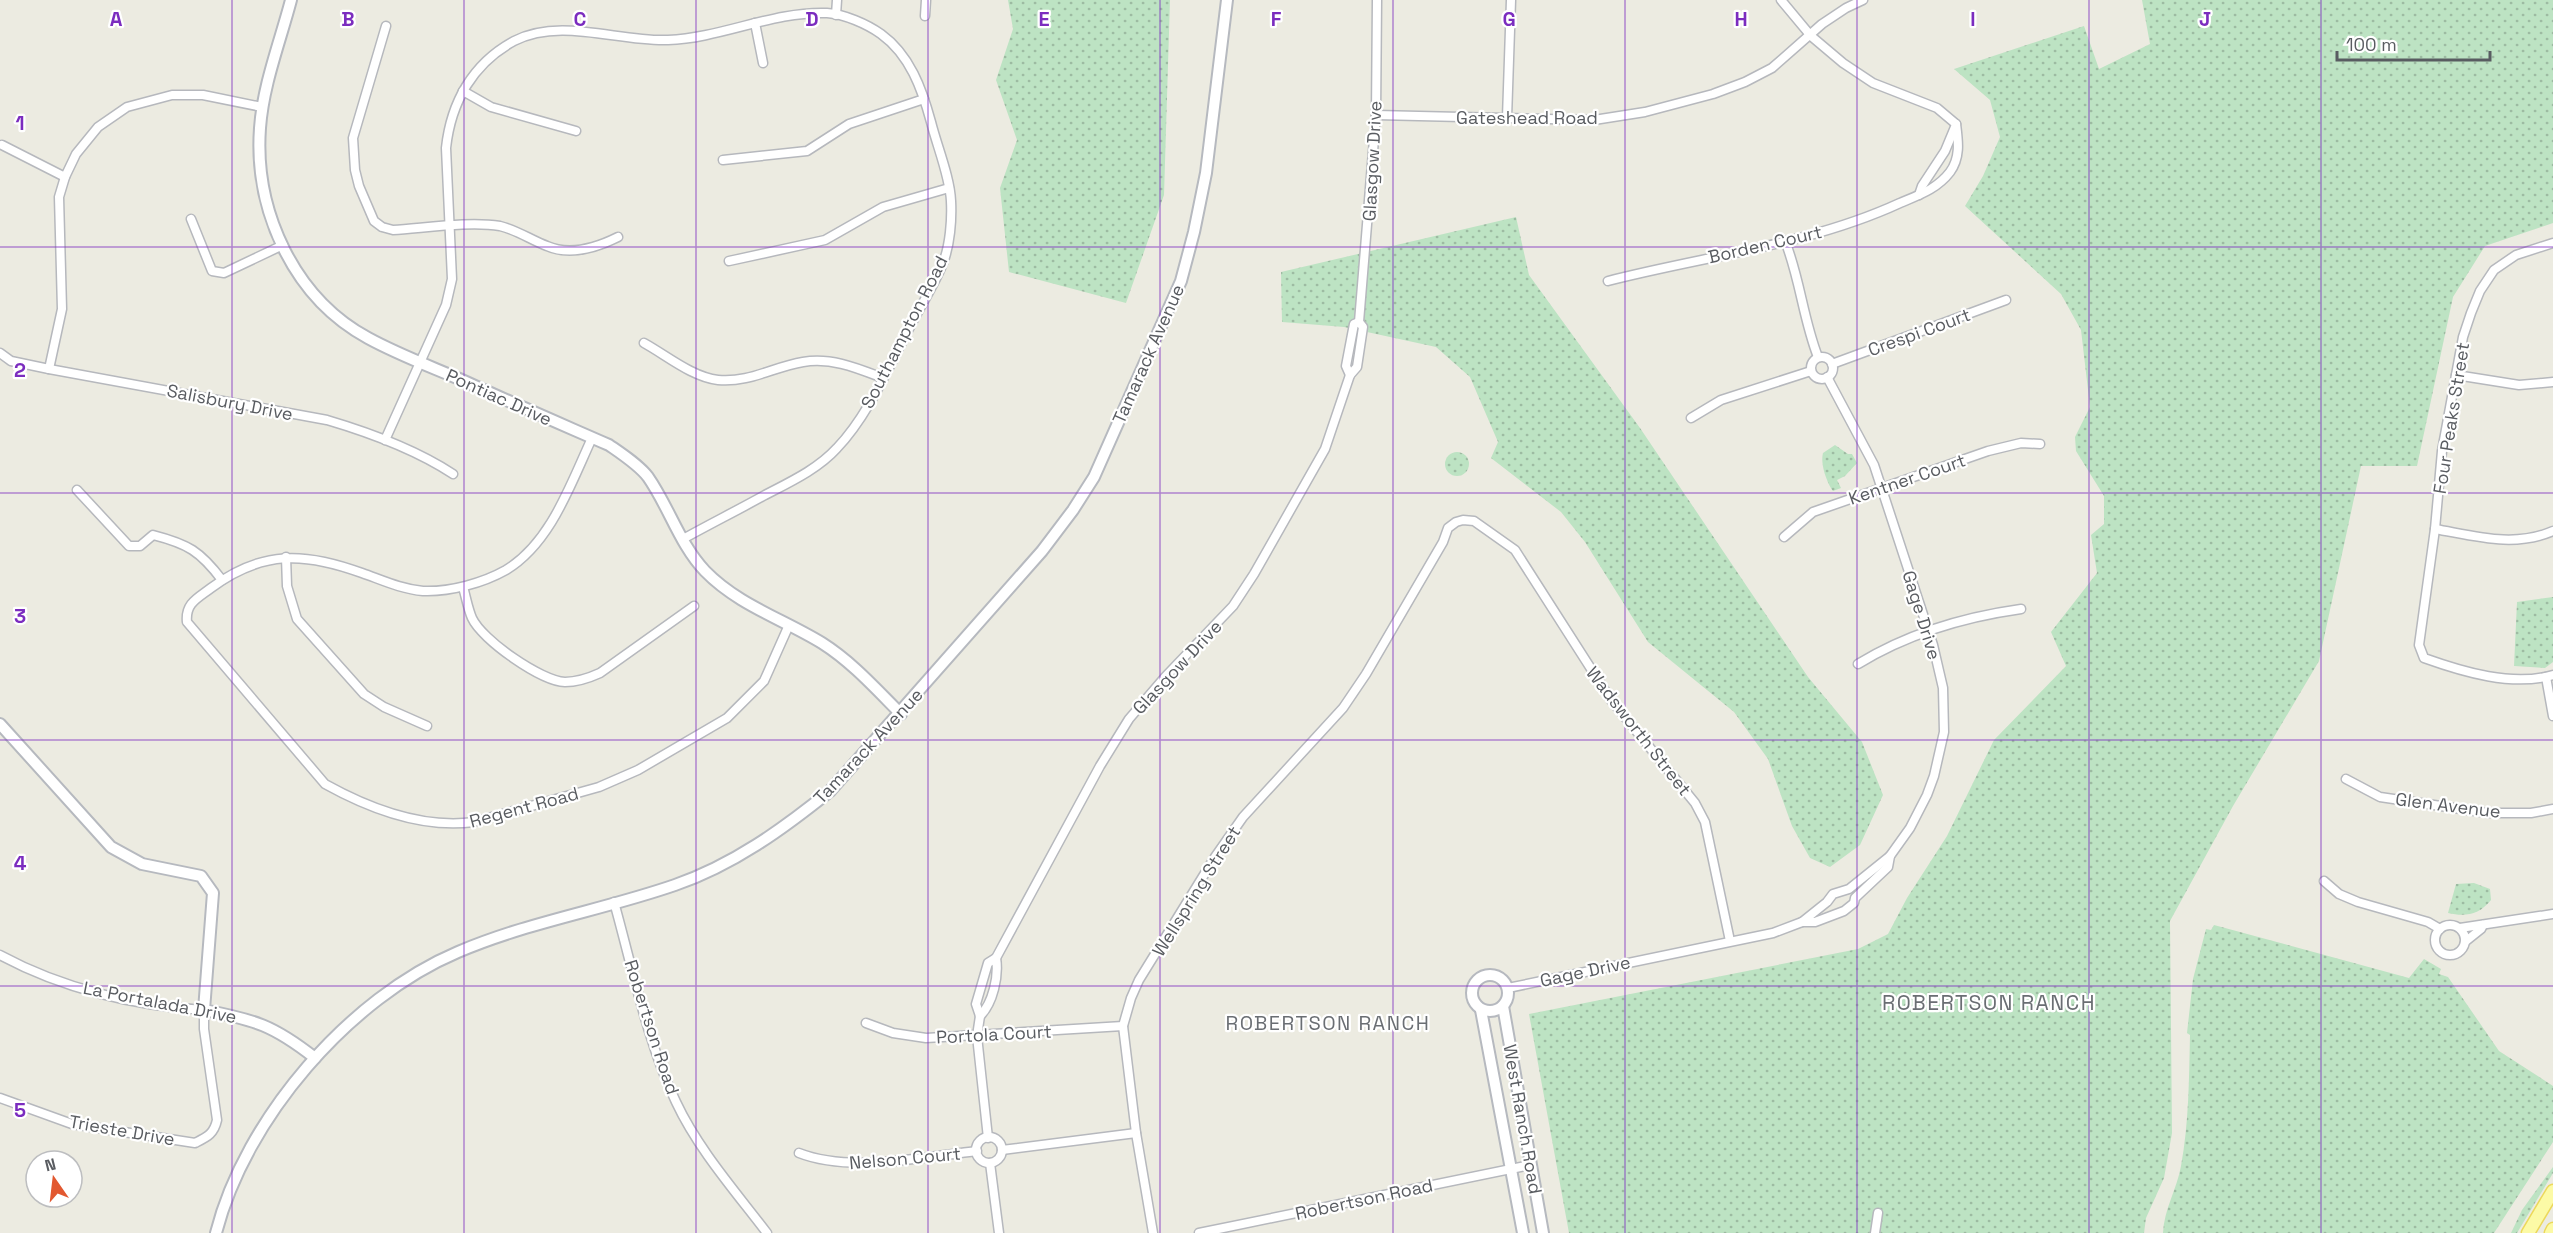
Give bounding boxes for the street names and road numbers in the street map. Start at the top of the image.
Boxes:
street label: Glasgow Drive [1357,100,1387,222]
street label: Gateshead Road [1456,106,1598,129]
street label: Borden Court [1706,220,1824,268]
street label: Southampton Road [856,252,952,412]
street label: Tamarack Avenue [1107,281,1189,427]
street label: Crespi Court [1865,303,1973,361]
street label: Four Peaks Street [2428,341,2474,495]
street label: Pontiac Drive [442,363,556,431]
street label: Salisbury Drive [165,379,295,425]
street label: Kentner Court [1845,448,1969,510]
street label: Gage Drive [1898,568,1946,662]
street label: Glasgow Drive [1127,615,1227,719]
street label: Wadsworth Street [1581,662,1697,800]
street label: Tamarack Avenue [808,683,928,809]
street label: Regent Road [467,781,581,833]
street label: Glen Avenue [2394,787,2502,823]
street label: Wellspring Street [1147,822,1245,960]
street label: Gage Drive [1538,950,1632,992]
street label: Robertson Road [619,957,685,1097]
street label: La Portalada Drive [81,976,239,1028]
street label: Portola Court [936,1019,1052,1049]
street label: West Ranch Road [1499,1042,1547,1196]
street label: Trieste Drive [67,1109,177,1151]
street label: Nelson Court [848,1142,962,1174]
street label: Robertson Road [1293,1173,1435,1225]

